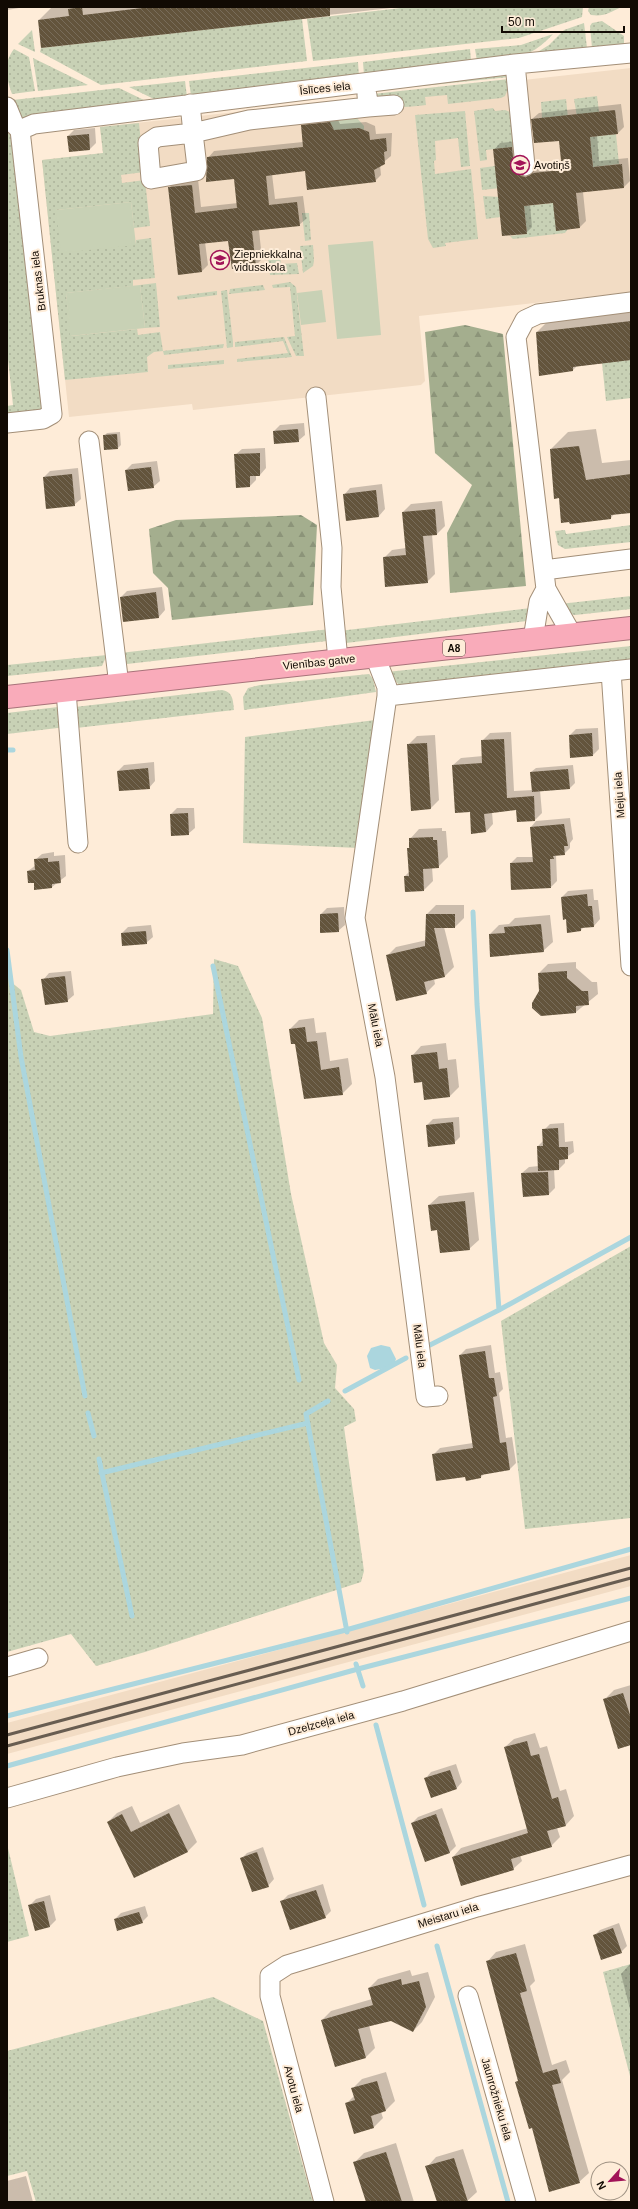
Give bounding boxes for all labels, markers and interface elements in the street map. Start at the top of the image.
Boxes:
scale bar [502,8,624,34]
text: 50 m [508,15,535,29]
street label: Īslīces iela [299,79,352,97]
school or university icon: Avotiņš [509,154,531,176]
place label: Avotiņš [534,159,570,171]
place label: Ziepniekkalna vidusskola [234,248,303,273]
street label: Bruknas iela [28,249,48,312]
school or university icon: Ziepniekkalna vidusskola [209,249,231,271]
road number: A8 [443,640,465,656]
street label: Vienības gatve [282,652,356,672]
street label: Meiju iela [611,771,627,819]
street label: Mālu iela [366,1002,386,1049]
street label: Mālu iela [411,1323,429,1369]
street label: Dzelzceļa iela [287,1708,356,1738]
street label: Meistaru iela [416,1900,480,1930]
street label: Jaunrožnieku iela [479,2056,515,2143]
street label: Avotu iela [282,2064,306,2115]
north arrow [590,2161,630,2201]
text: N [594,2179,608,2192]

